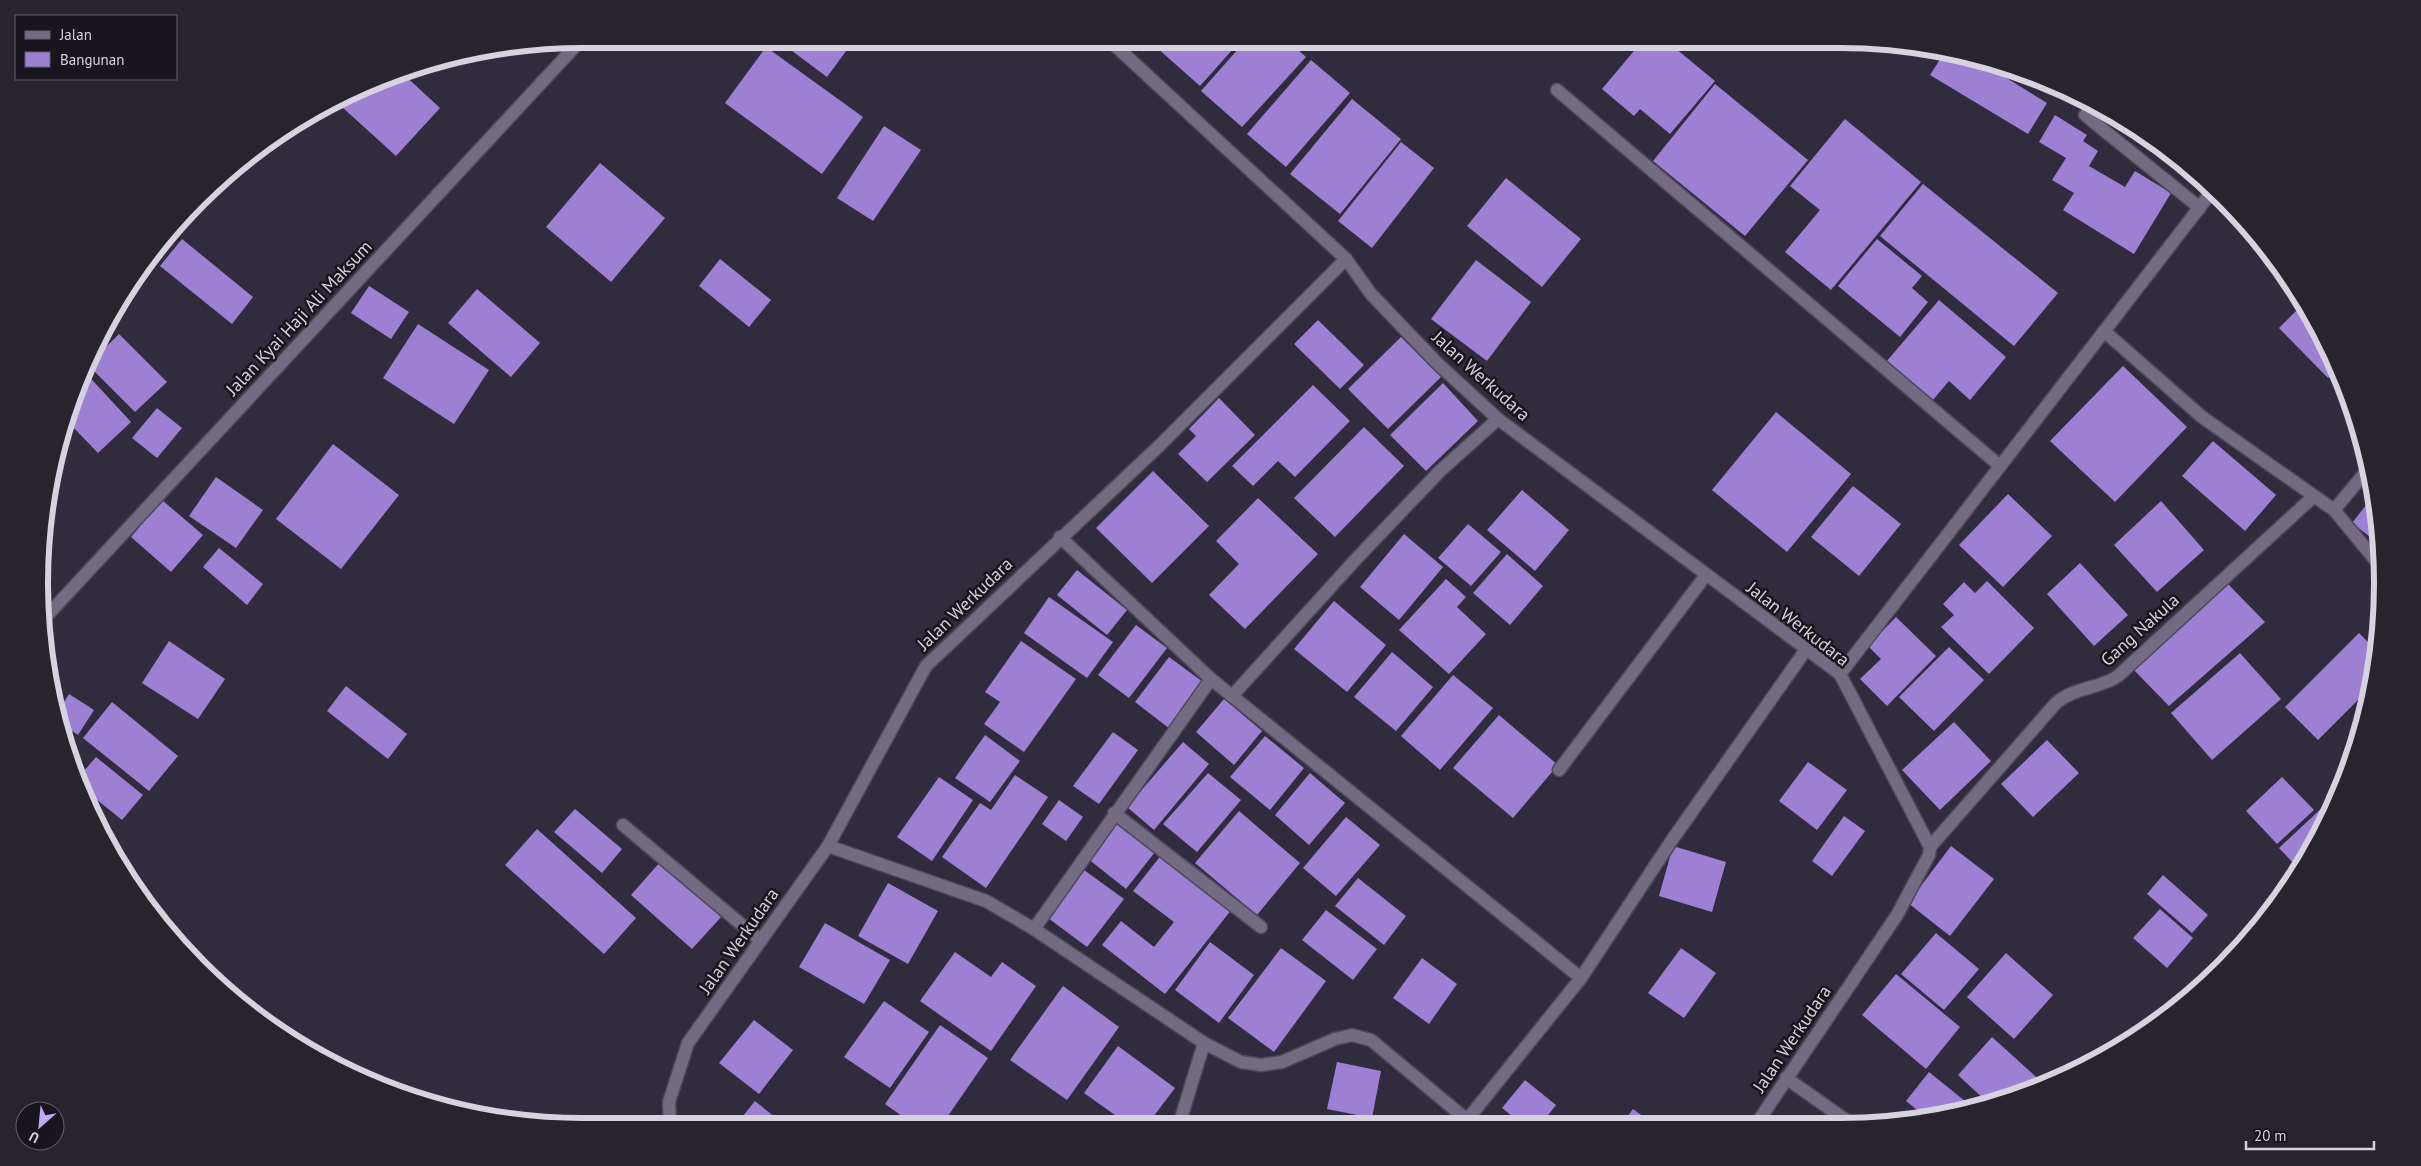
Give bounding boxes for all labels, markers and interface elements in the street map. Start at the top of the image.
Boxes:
legend [15,15,178,80]
text: Jalan [59,25,92,44]
text: Bangunan [60,50,124,69]
street label: Jalan Kyai Haji Ali Maksum [220,235,377,401]
street label: Jalan Werkudara [1427,325,1535,426]
street label: Jalan Werkudara [911,552,1017,656]
street label: Jalan Werkudara [1742,576,1854,671]
street label: Gang Nakula [2096,588,2184,671]
street label: Jalan Werkudara [693,883,784,999]
street label: Jalan Werkudara [1747,981,1836,1097]
north arrow [15,1101,65,1151]
scale bar [2246,1118,2374,1150]
text: 20 m [2254,1126,2287,1145]
text: U [26,1128,42,1148]

